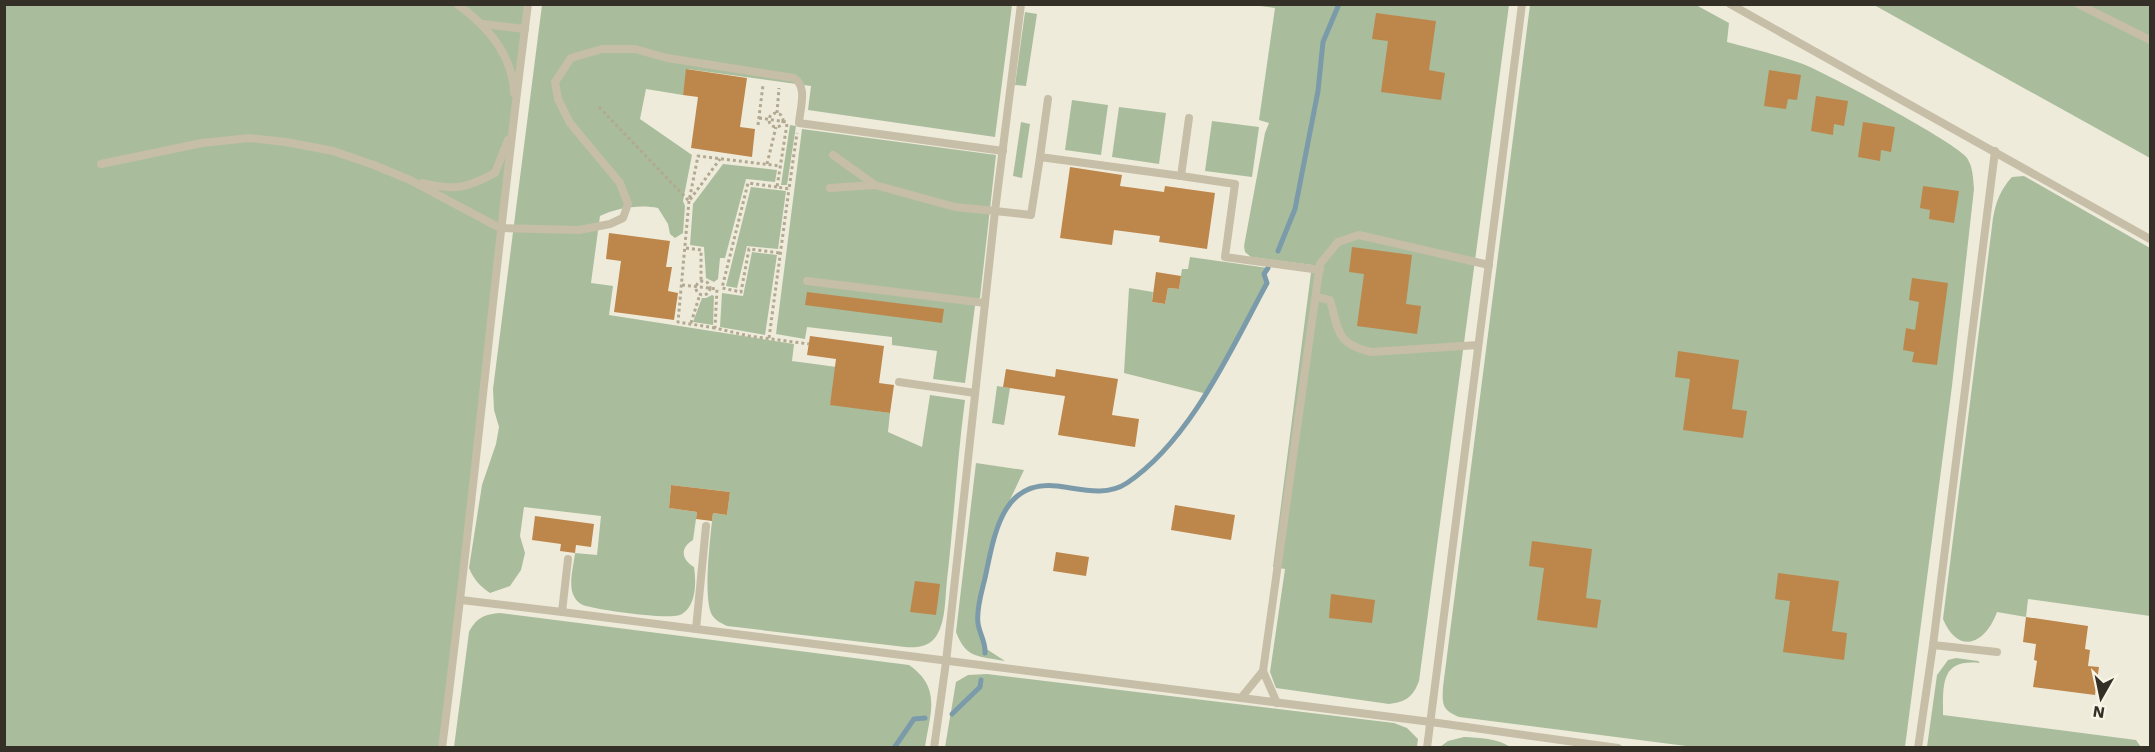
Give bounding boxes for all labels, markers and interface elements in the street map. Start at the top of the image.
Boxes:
north arrow [2071,668,2131,728]
text: N [2091,702,2106,723]

